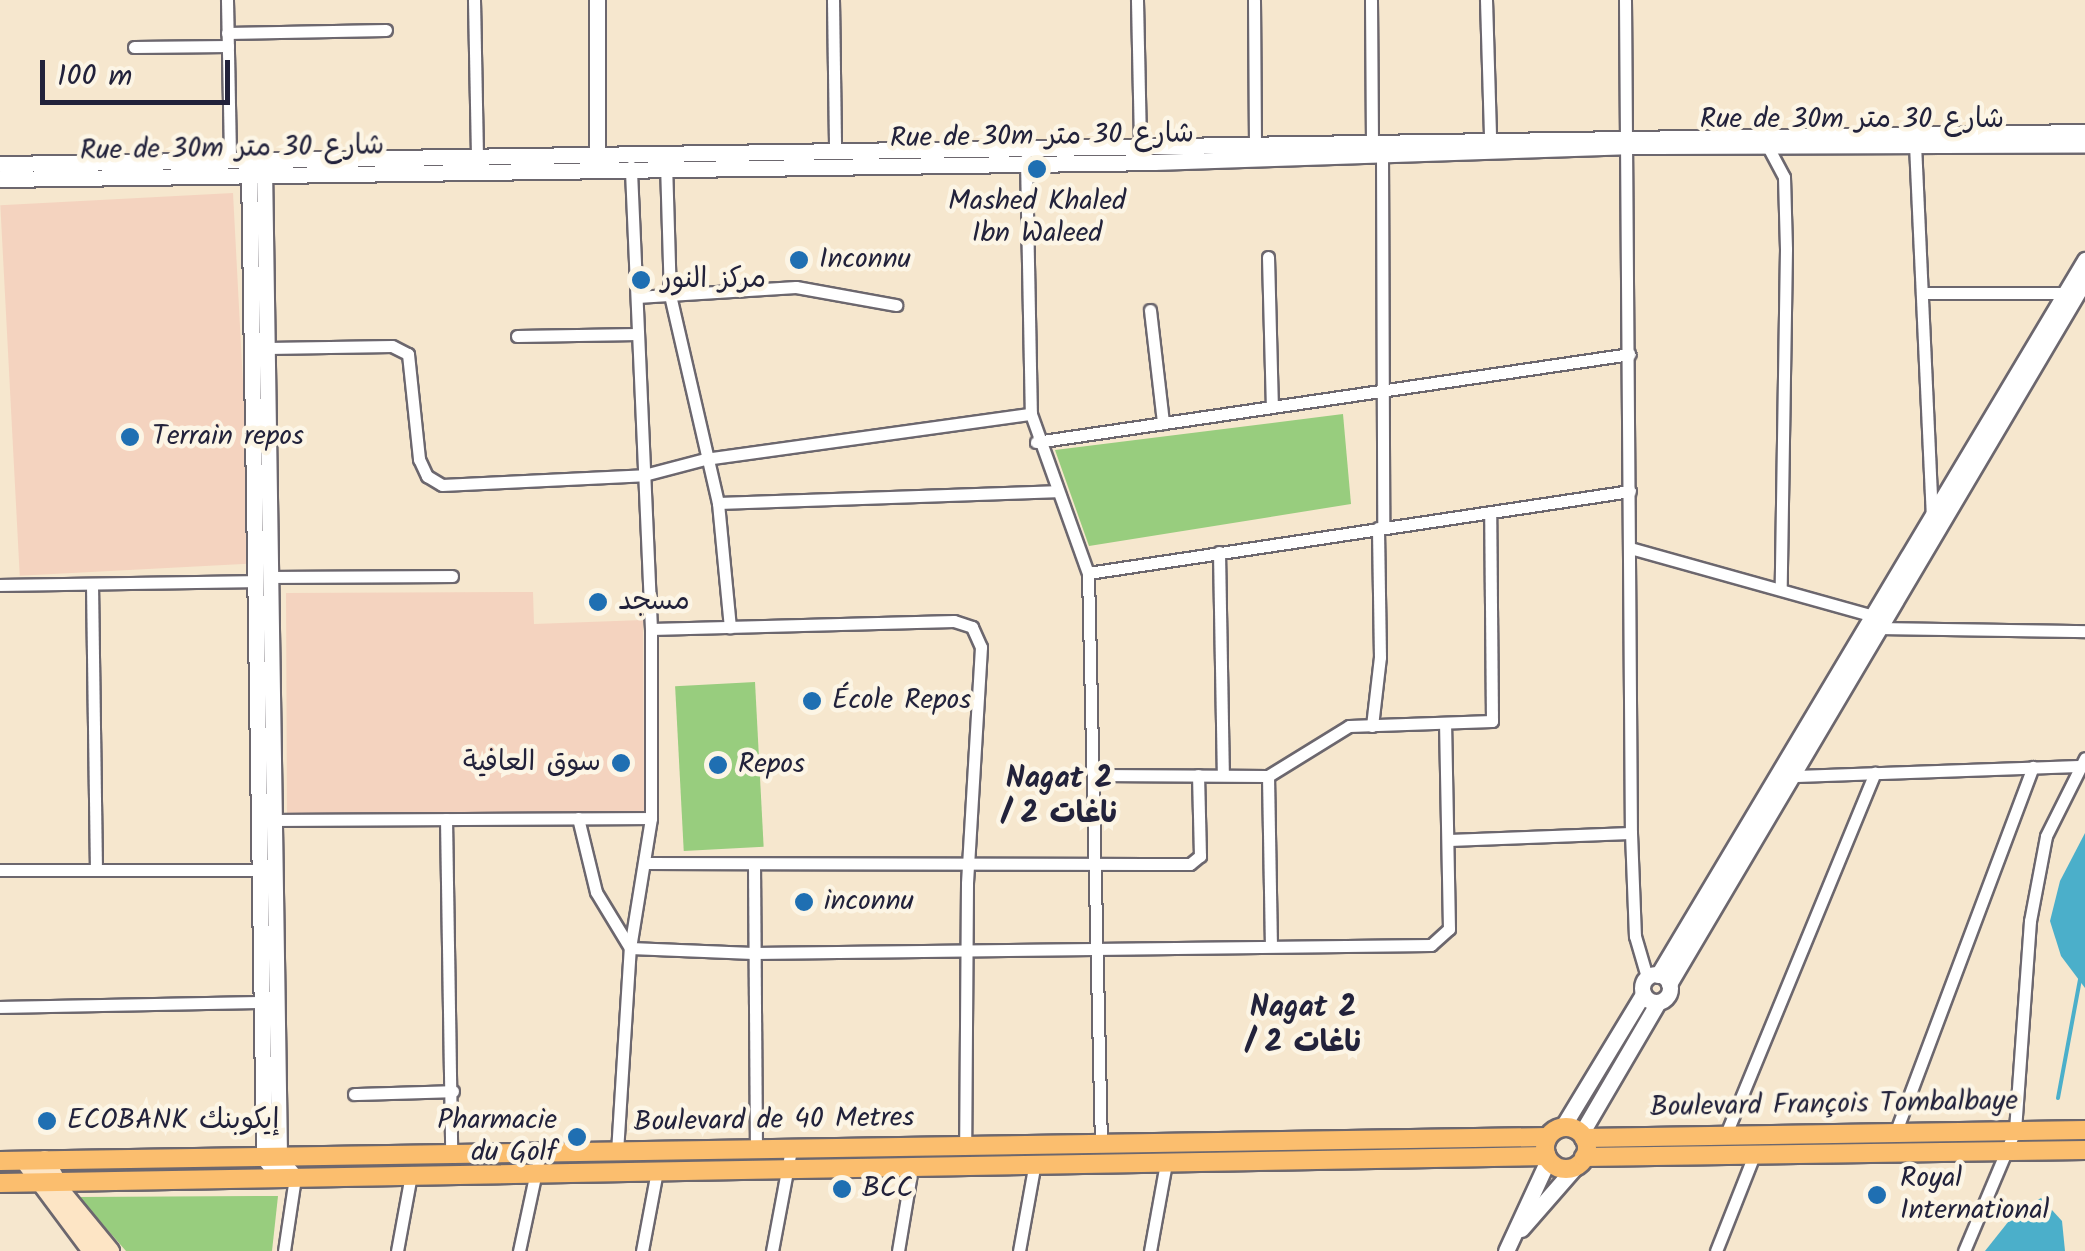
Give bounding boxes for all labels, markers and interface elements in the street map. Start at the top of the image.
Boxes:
scale bar [45,40,235,102]
text: 100 m [57,53,132,101]
street label: Rue de 30m شارع 30 متر [1700,103,2004,137]
street label: Rue de 30m شارع 30 متر [890,118,1194,156]
street label: Rue de 30m شارع 30 متر [80,130,384,168]
marker: Mashed Khaled Ibn Waleed [1026,158,1048,180]
place label: Mashed Khaled Ibn Waleed [948,185,1126,251]
place label: Inconnu [819,243,911,277]
marker: Inconnu [788,249,810,271]
place label: مركز النور [661,263,766,297]
marker: مركز النور [630,269,652,291]
place label: Terrain repos [152,420,304,454]
marker: Terrain repos [117,424,143,450]
place label: مسجد [618,585,690,619]
marker: مسجد [587,591,609,613]
place label: École Repos [832,684,971,718]
marker: École Repos [801,690,823,712]
place label: سوق العافية [463,746,601,780]
place label: Repos [738,748,805,782]
marker: سوق العافية [610,752,632,774]
marker: Repos [707,754,729,776]
district label: Nagat 2 / ناغات 2 [1001,761,1117,832]
place label: inconnu [824,885,914,919]
marker: inconnu [793,891,815,913]
district label: Nagat 2 / ناغات 2 [1245,990,1361,1060]
street label: Boulevard François Tombalbaye [1650,1085,2018,1125]
street label: Boulevard de 40 Metres [633,1102,915,1140]
place label: ECOBANK إيكوبنك [67,1104,279,1138]
place label: Pharmacie du Golf [437,1104,557,1170]
marker: ECOBANK إيكوبنك [36,1110,58,1132]
marker: Pharmacie du Golf [566,1126,588,1148]
place label: Royal International [1900,1162,2049,1228]
place label: BCC [862,1172,913,1206]
marker: BCC [831,1178,853,1200]
marker: Royal International [1864,1182,1890,1208]

